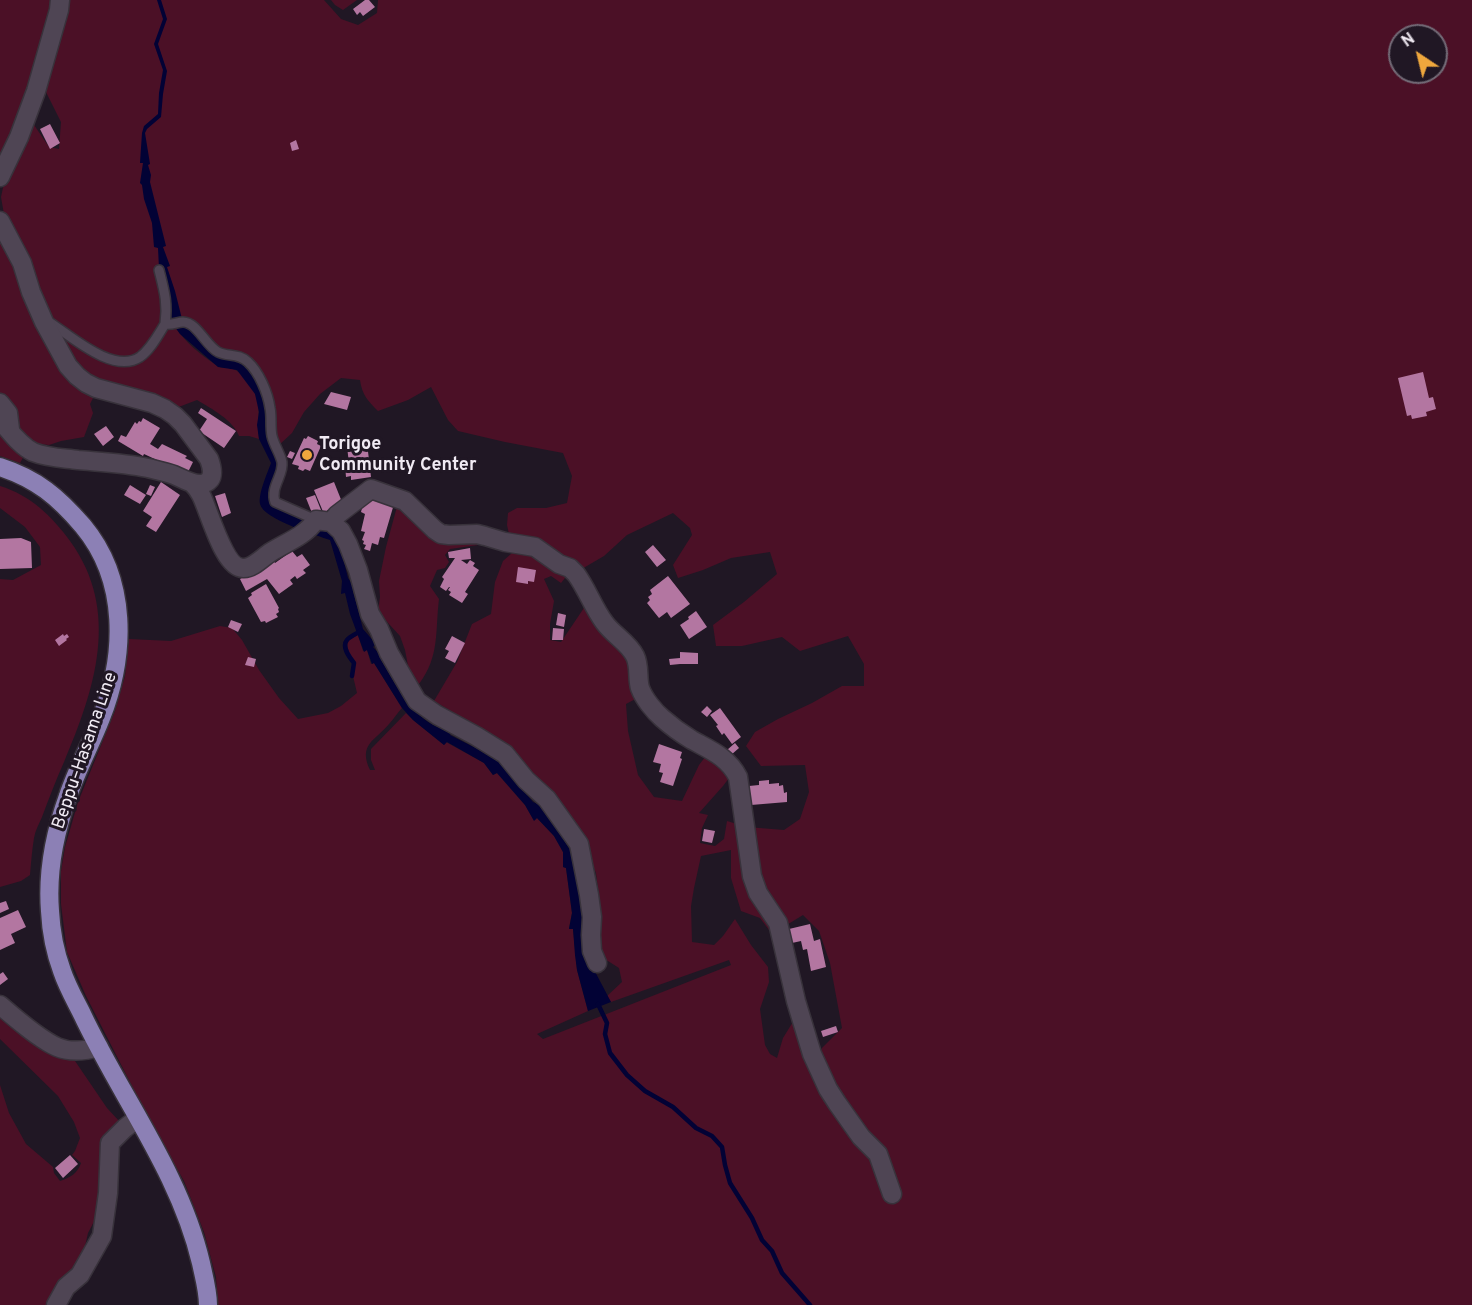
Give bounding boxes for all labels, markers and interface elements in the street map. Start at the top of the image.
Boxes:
north arrow [1388,24,1448,84]
text: N [1398,29,1419,52]
place label: Torigoe Community Center [319,434,476,476]
marker: Torigoe Community Center [300,448,314,462]
street label: Beppu–Hasama Line [49,670,123,832]

